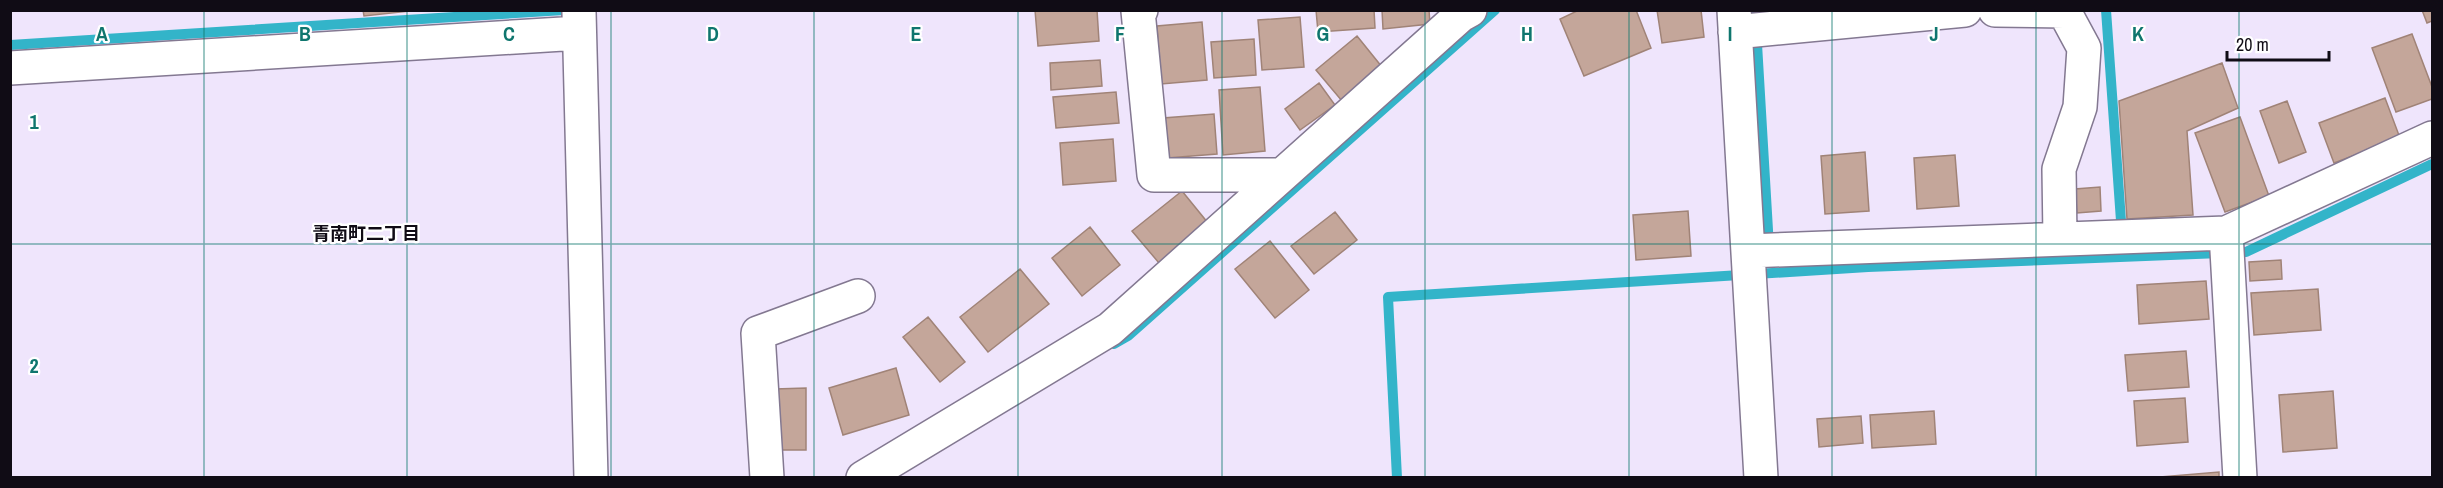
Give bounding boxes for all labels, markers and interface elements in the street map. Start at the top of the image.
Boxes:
text: A [96,20,108,47]
text: B [299,20,311,47]
text: C [503,20,515,47]
text: D [707,20,719,47]
text: E [911,20,922,47]
text: F [1115,20,1125,47]
text: G [1317,20,1329,47]
text: H [1521,20,1533,47]
text: I [1728,20,1732,47]
text: J [1929,20,1939,47]
text: K [2132,20,2144,47]
scale bar [2227,24,2329,62]
text: 20 m [2236,32,2269,57]
text: 1 [29,108,39,135]
district label: 青南町二丁目 [312,221,420,246]
text: 2 [29,352,39,379]

